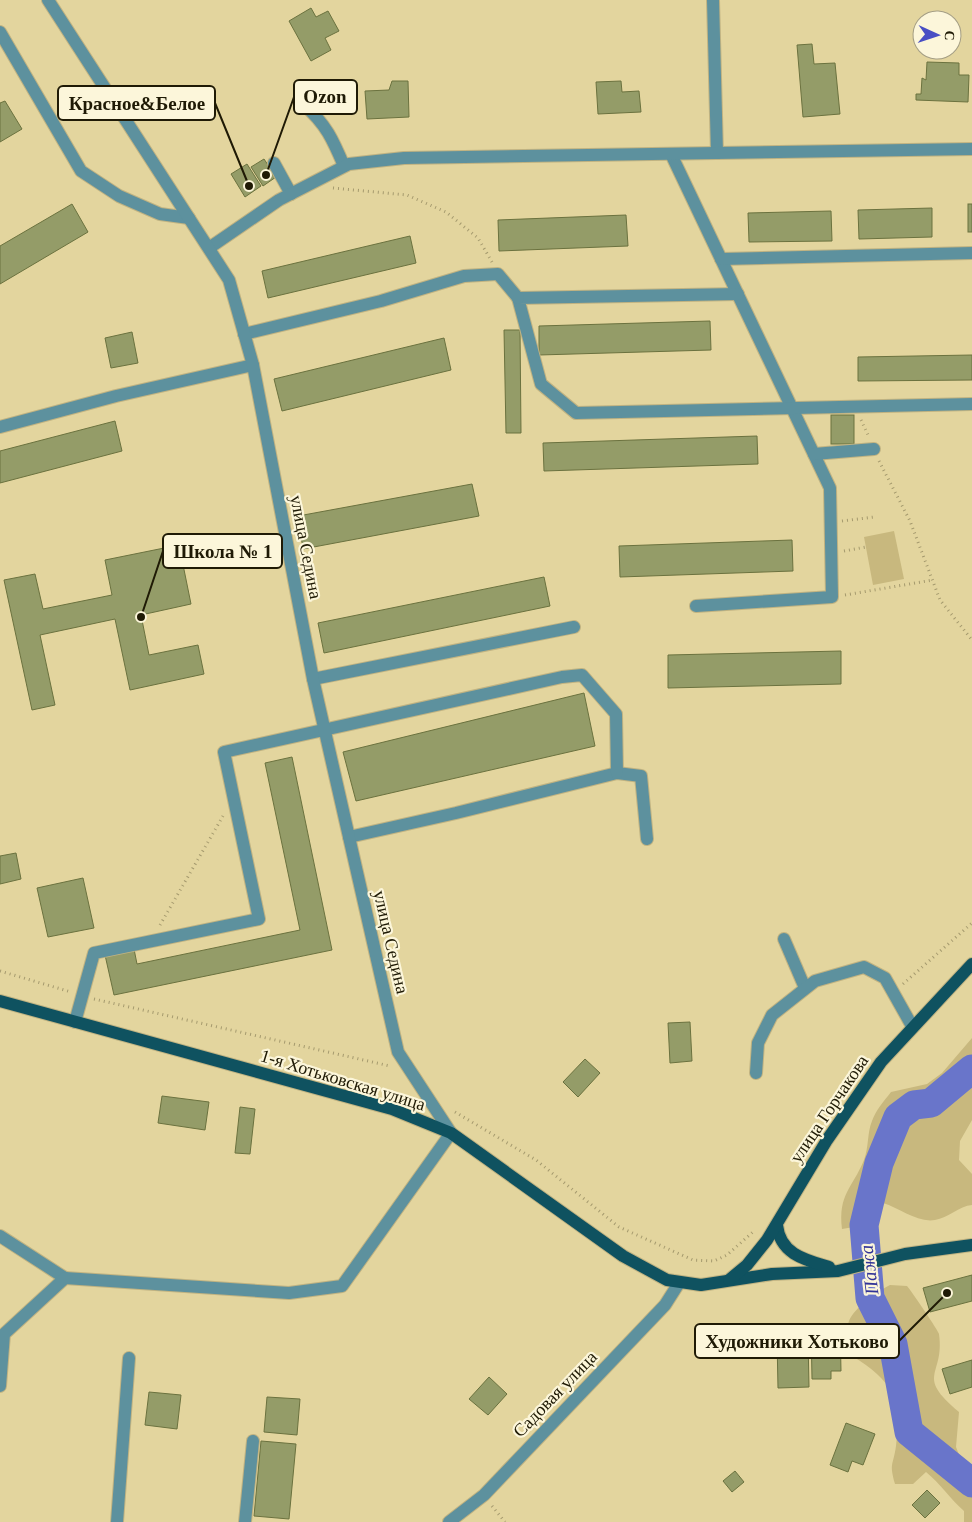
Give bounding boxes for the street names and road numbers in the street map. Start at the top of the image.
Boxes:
street label: улица Седина [286,493,326,601]
street label: улица Седина [369,888,413,996]
street label: 1-я Хотьковская улица [258,1045,428,1115]
street label: улица Горчакова [786,1051,872,1167]
street label: Садовая улица [509,1347,601,1441]

